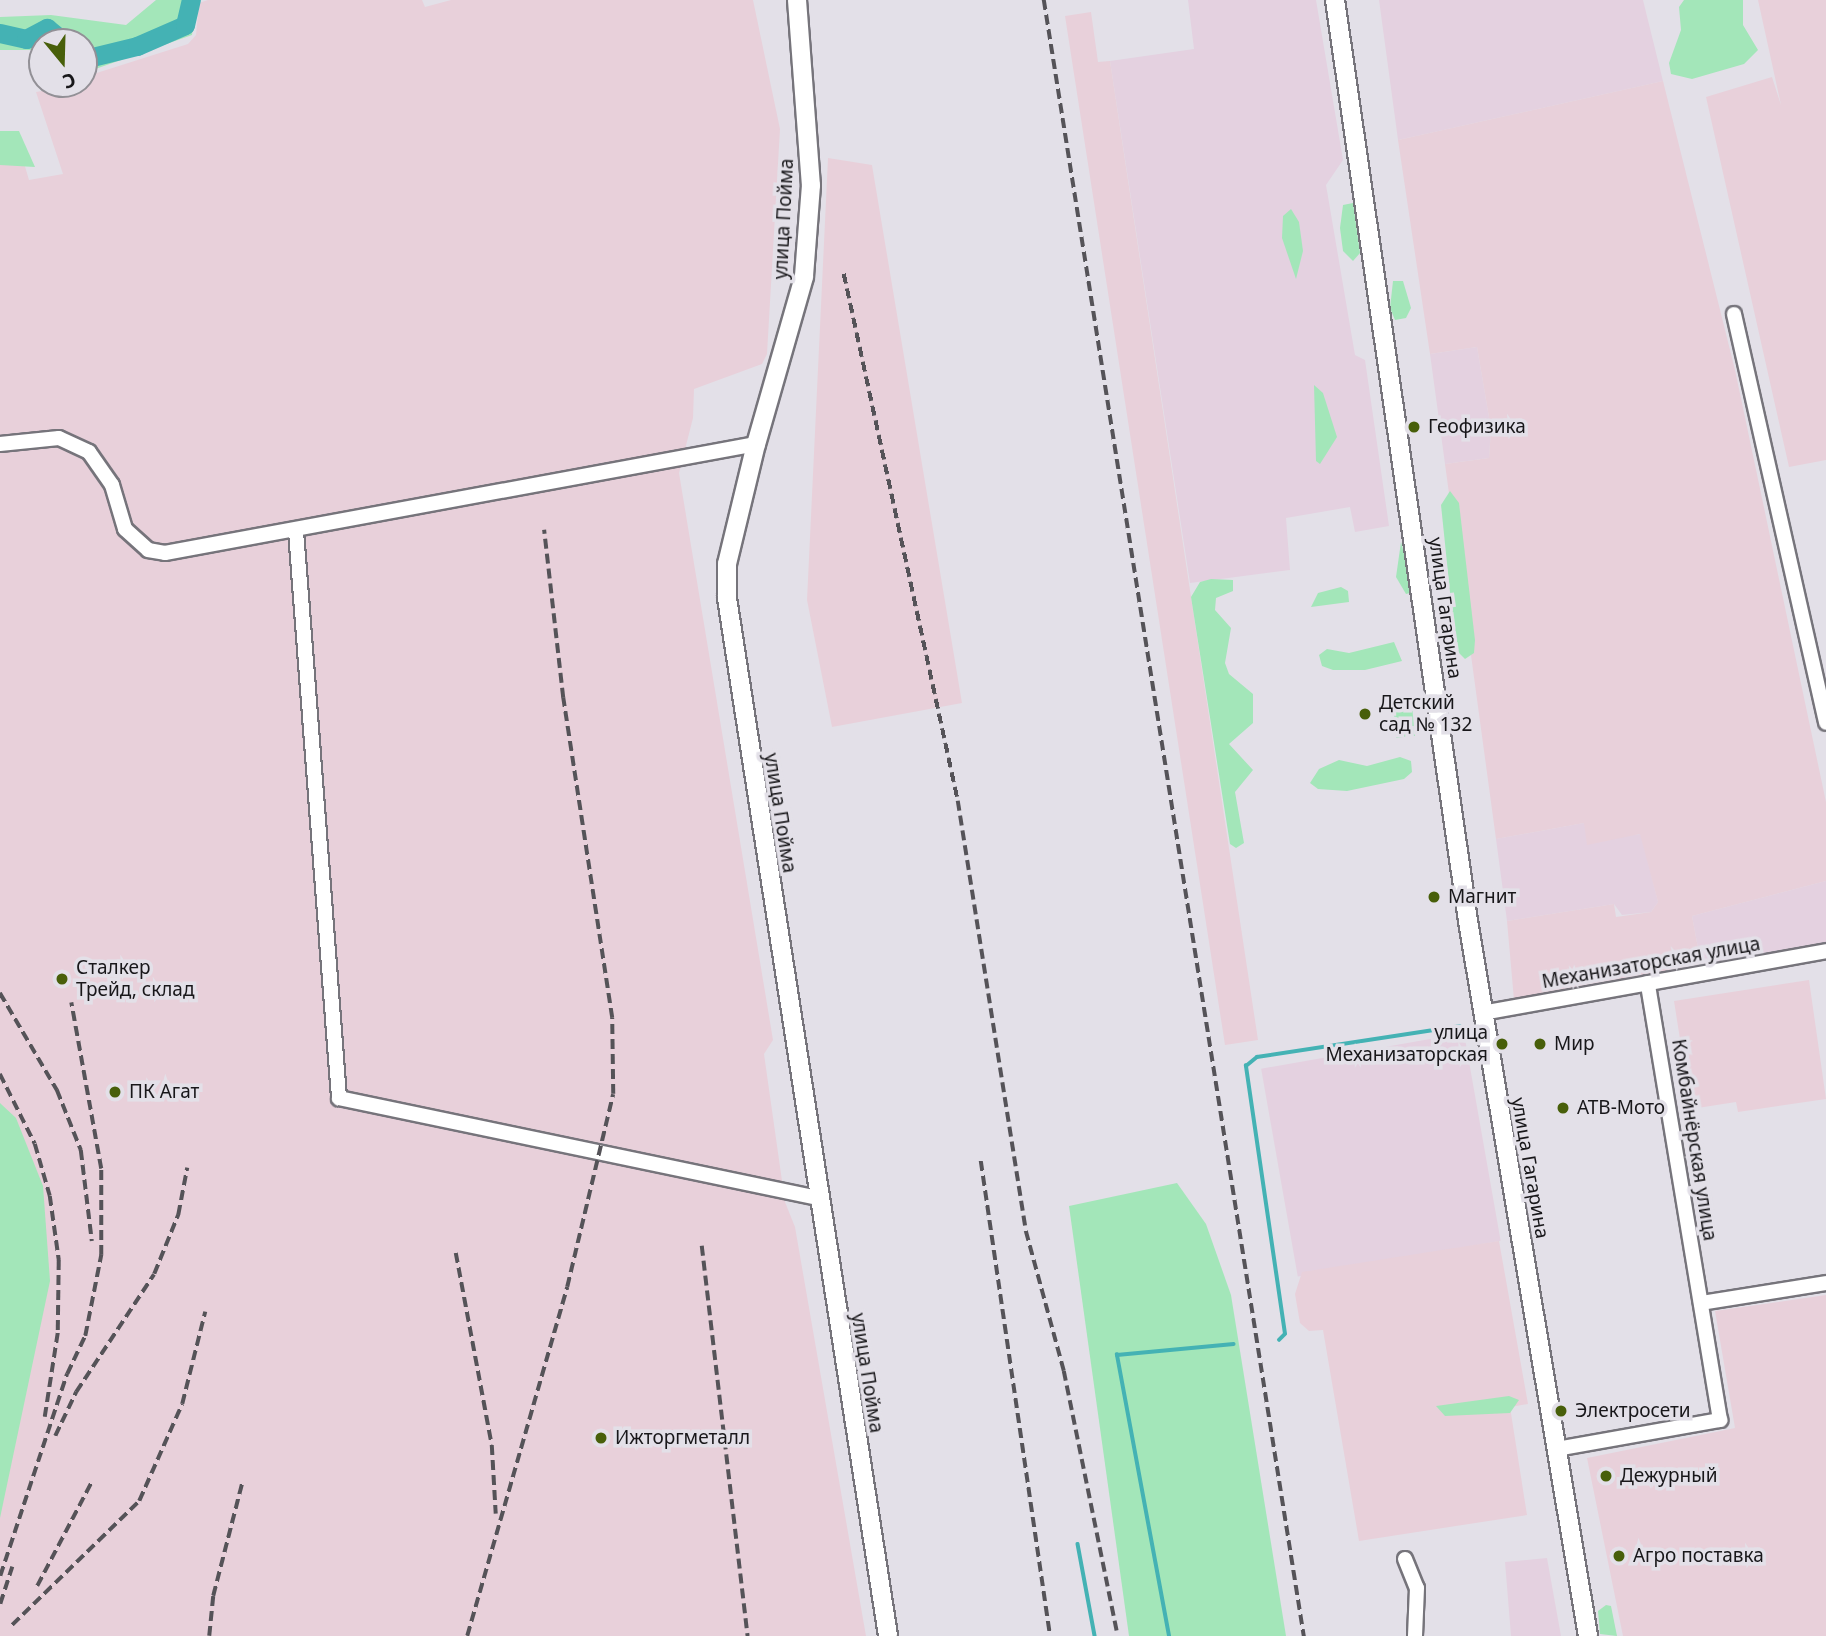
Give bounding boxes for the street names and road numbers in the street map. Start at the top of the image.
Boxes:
street label: улица Пойма [769,158,799,280]
street label: улица Гагарина [1424,536,1466,680]
street label: улица Пойма [759,751,801,875]
street label: Механизаторская улица [1540,933,1762,993]
street label: Комбайнёрская улица [1667,1037,1721,1243]
street label: улица Гагарина [1506,1096,1554,1240]
street label: улица Пойма [846,1311,888,1435]

